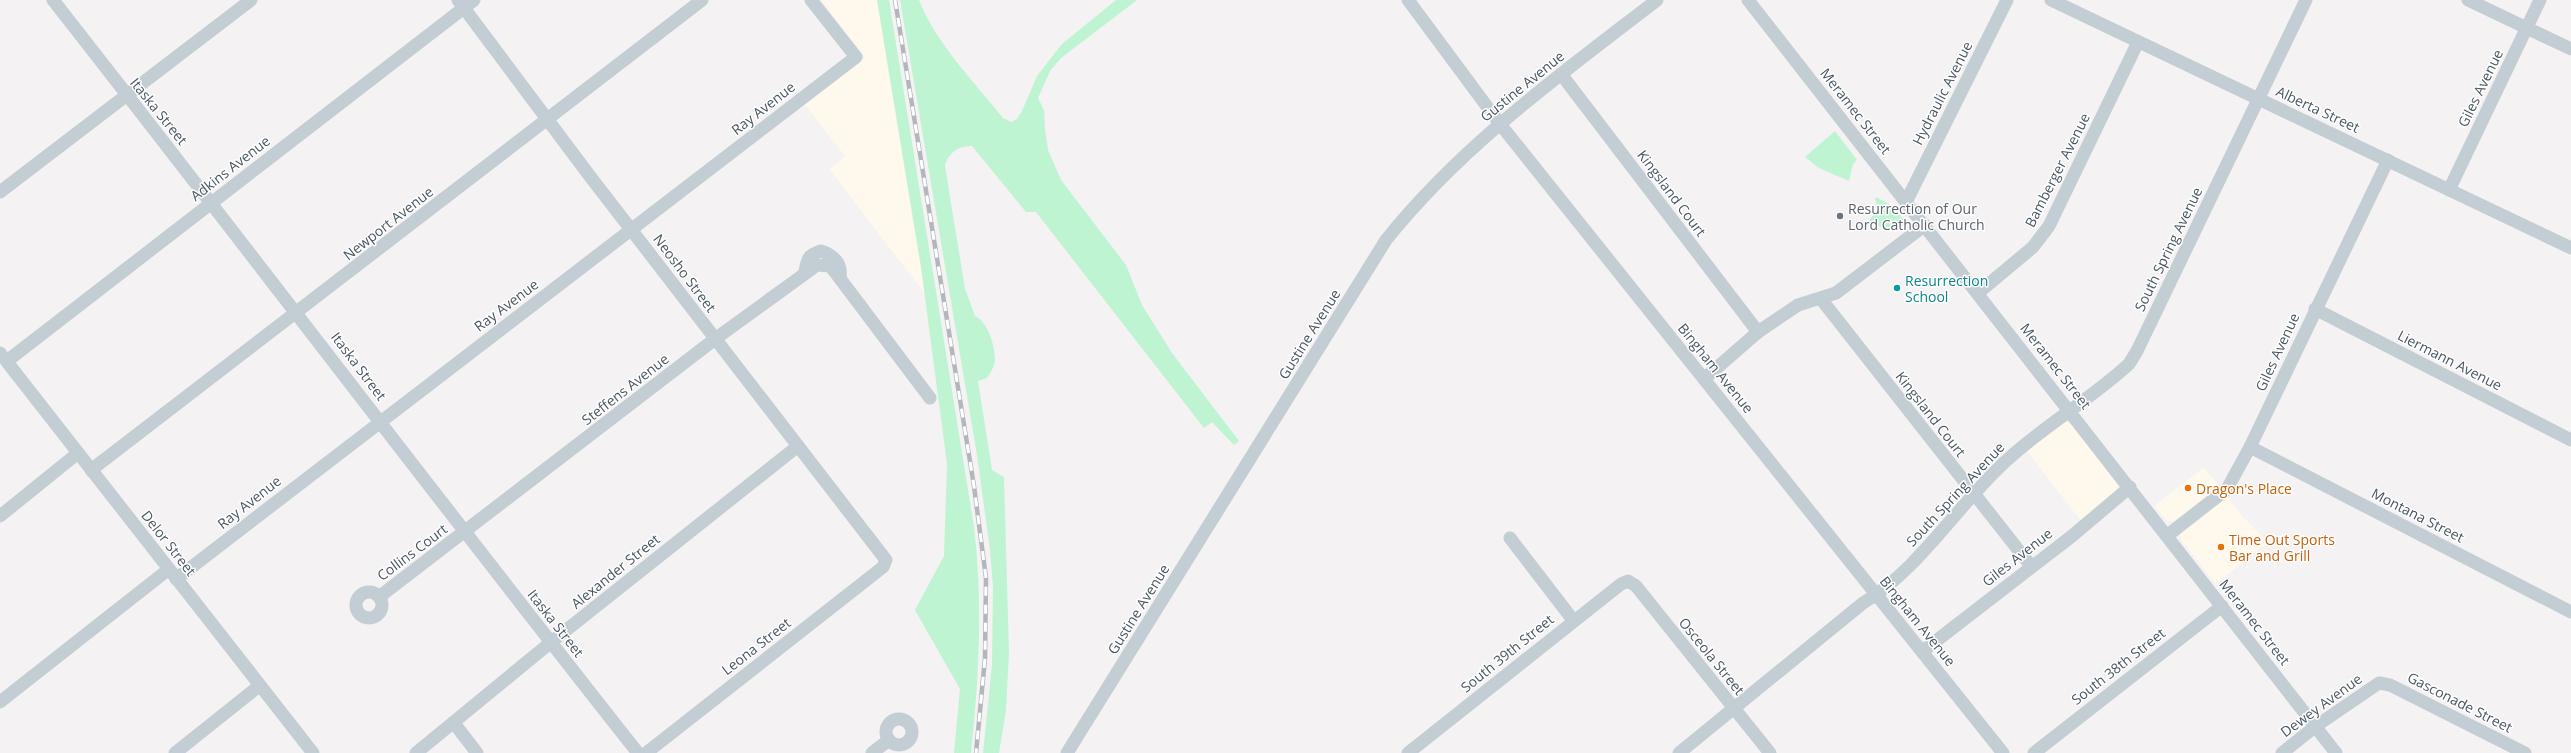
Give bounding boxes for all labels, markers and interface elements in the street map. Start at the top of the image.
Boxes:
street label: Hydraulic Avenue [1908,38,1976,148]
street label: Gustine Avenue [1476,46,1568,126]
street label: Giles Avenue [2453,46,2507,130]
street label: Meramec Street [1816,64,1896,158]
street label: Itaska Street [126,73,192,149]
street label: Ray Avenue [727,77,799,139]
street label: Alberta Street [2273,81,2363,137]
street label: Bamberger Avenue [2020,110,2094,230]
street label: Adkins Avenue [186,131,274,205]
street label: Kingsland Court [1633,146,1711,240]
street label: Newport Avenue [339,182,437,264]
street label: South Spring Avenue [2130,184,2206,314]
place label: Resurrection of Our Lord Catholic Church [1848,199,1985,234]
marker: Resurrection of Our Lord Catholic Church [1835,211,1845,221]
street label: Neosho Street [649,230,721,316]
place label: Resurrection School [1905,271,1988,306]
street label: Ray Avenue [470,275,542,335]
marker: Resurrection School [1892,283,1902,293]
street label: Gustine Avenue [1274,285,1344,383]
street label: Giles Avenue [2251,310,2303,394]
street label: Bingham Avenue [1674,319,1758,417]
street label: Meramec Street [2016,319,2096,413]
street label: Liermann Avenue [2395,325,2506,395]
street label: Itaska Street [327,328,391,404]
street label: Steffens Avenue [578,349,673,429]
street label: Kingsland Court [1892,367,1970,461]
street label: South Spring Avenue [1902,438,2008,550]
street label: Ray Avenue [213,471,285,533]
place label: Dragon's Place [2196,479,2292,498]
marker: Dragon's Place [2183,483,2193,493]
street label: Montana Street [2368,483,2468,547]
street label: Delor Street [137,506,201,580]
street label: Collins Court [373,519,451,585]
street label: Giles Avenue [1978,524,2056,590]
street label: Alexander Street [567,529,663,613]
place label: Time Out Sports Bar and Grill [2229,530,2335,565]
marker: Time Out Sports Bar and Grill [2216,542,2226,552]
street label: Gustine Avenue [1103,560,1173,658]
street label: Bingham Avenue [1876,572,1960,670]
street label: Meramec Street [2215,575,2295,669]
street label: Itaska Street [524,585,588,661]
street label: South 39th Street [1457,610,1557,696]
street label: Leona Street [718,613,794,679]
street label: Osceola Street [1675,613,1749,699]
street label: South 38th Street [2067,623,2169,709]
street label: Gasconade Street [2404,667,2516,737]
street label: Dewey Avenue [2277,669,2366,741]

